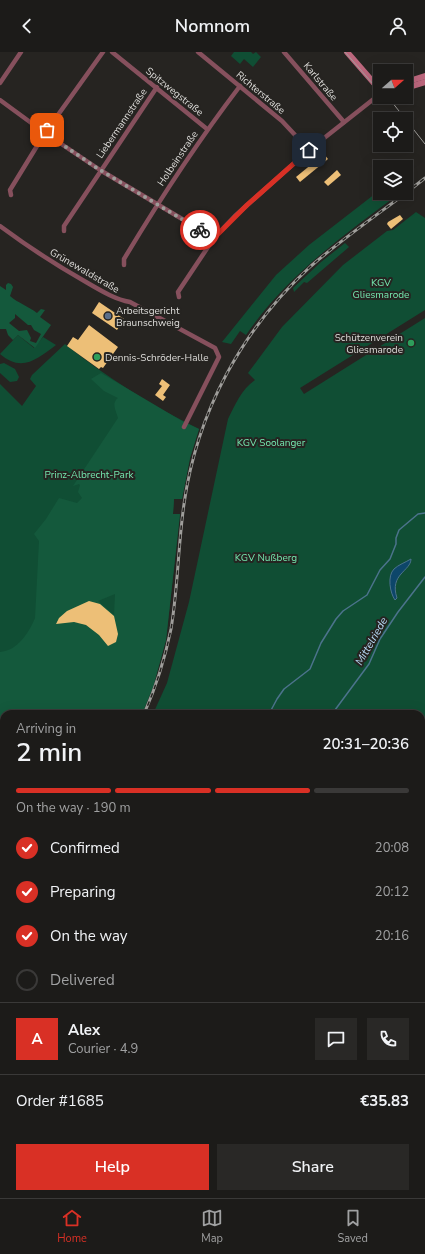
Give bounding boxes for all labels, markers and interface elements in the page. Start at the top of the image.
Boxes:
text: Nomnom [175,14,250,38]
icon: back [16,15,38,37]
icon: person [387,15,409,37]
street label: Karlstraße [300,59,341,104]
street label: Spitzwegstraße [143,64,206,119]
north arrow [373,64,413,104]
map controls [373,64,413,200]
street label: Richterstraße [233,68,288,117]
street label: Liebermannstraße [93,86,150,161]
button: locate [373,112,413,152]
pin [30,113,64,147]
icon: bag [36,119,58,141]
street label: Holbeinstraße [154,128,201,189]
pin [292,133,326,167]
icon: home [298,139,320,161]
button: layers [373,160,413,200]
courier [180,210,220,250]
icon: bike [189,219,211,241]
street label: Grünewaldstraße [47,245,122,297]
park label: KGV Gliesmarode [353,276,409,302]
place label: Arbeitsgericht Braunschweig [116,304,180,330]
marker: Arbeitsgericht Braunschweig [103,311,113,321]
place label: Schützenverein Gliesmarode [335,331,403,357]
marker: Schützenverein Gliesmarode [406,338,416,348]
place label: Dennis-Schröder-Halle [105,351,209,365]
marker: Dennis-Schröder-Halle [92,352,102,362]
park label: KGV Soolanger [237,436,306,450]
park label: Prinz-Albrecht-Park [45,468,134,482]
park label: KGV Nußberg [235,551,297,565]
water label: Mittelriede [352,614,391,668]
text: Arriving in [16,720,76,738]
text: 20:31–20:36 [322,734,409,754]
text: 2 min [16,735,82,770]
text: On the way · 190 m [16,799,131,817]
icon: check [16,837,38,859]
text: Confirmed [50,838,120,858]
text: 20:08 [375,839,409,857]
icon: check [16,881,38,903]
text: Preparing [50,882,115,902]
text: 20:12 [375,883,409,901]
icon: check [16,925,38,947]
text: On the way [50,926,128,946]
text: 20:16 [375,927,409,945]
text: Delivered [50,970,115,990]
button: chat [315,1018,357,1060]
button: phone [367,1018,409,1060]
text: Alex [68,1020,100,1040]
text: A [31,1029,43,1049]
text: Courier · 4.9 [68,1040,138,1058]
text: Order #1685 [16,1091,104,1111]
text: €35.83 [360,1091,409,1111]
button: Help [16,1144,209,1190]
button: Share [217,1144,409,1190]
tab: Home [57,1207,87,1246]
tab: Map [201,1207,223,1246]
tab: Saved [337,1207,368,1246]

